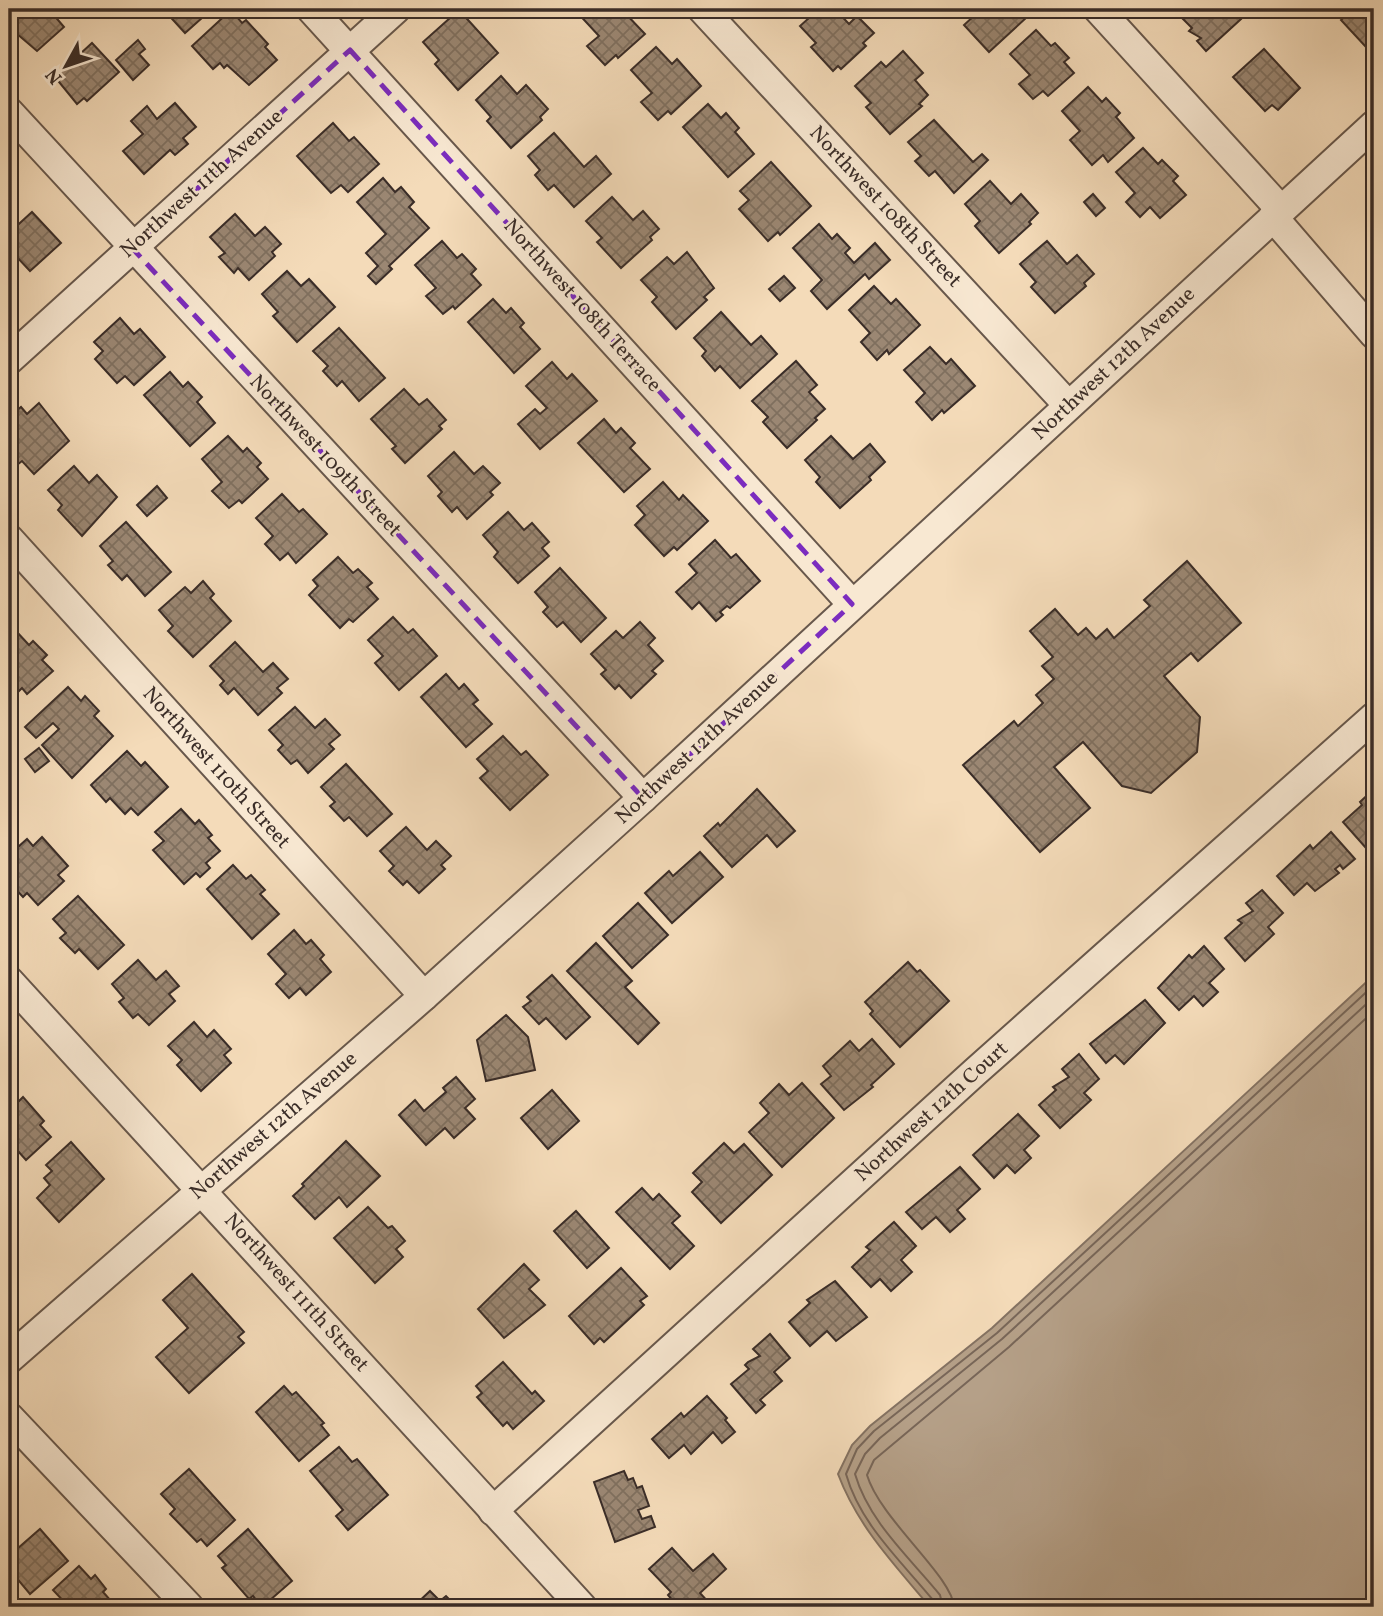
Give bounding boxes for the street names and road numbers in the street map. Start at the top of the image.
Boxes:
street label: Northwest 11th Avenue [114,103,290,265]
street label: Northwest 108th Street [802,120,968,294]
street label: Northwest 108th Terrace [496,213,668,399]
street label: Northwest 12th Avenue [1026,281,1202,447]
street label: Northwest 109th Street [242,369,408,543]
street label: Northwest 12th Avenue [609,665,785,831]
street label: Northwest 110th Street [135,681,297,855]
street label: Northwest 12th Court [849,1035,1015,1189]
street label: Northwest 12th Avenue [184,1045,364,1207]
street label: Northwest 111th Street [217,1207,375,1379]

